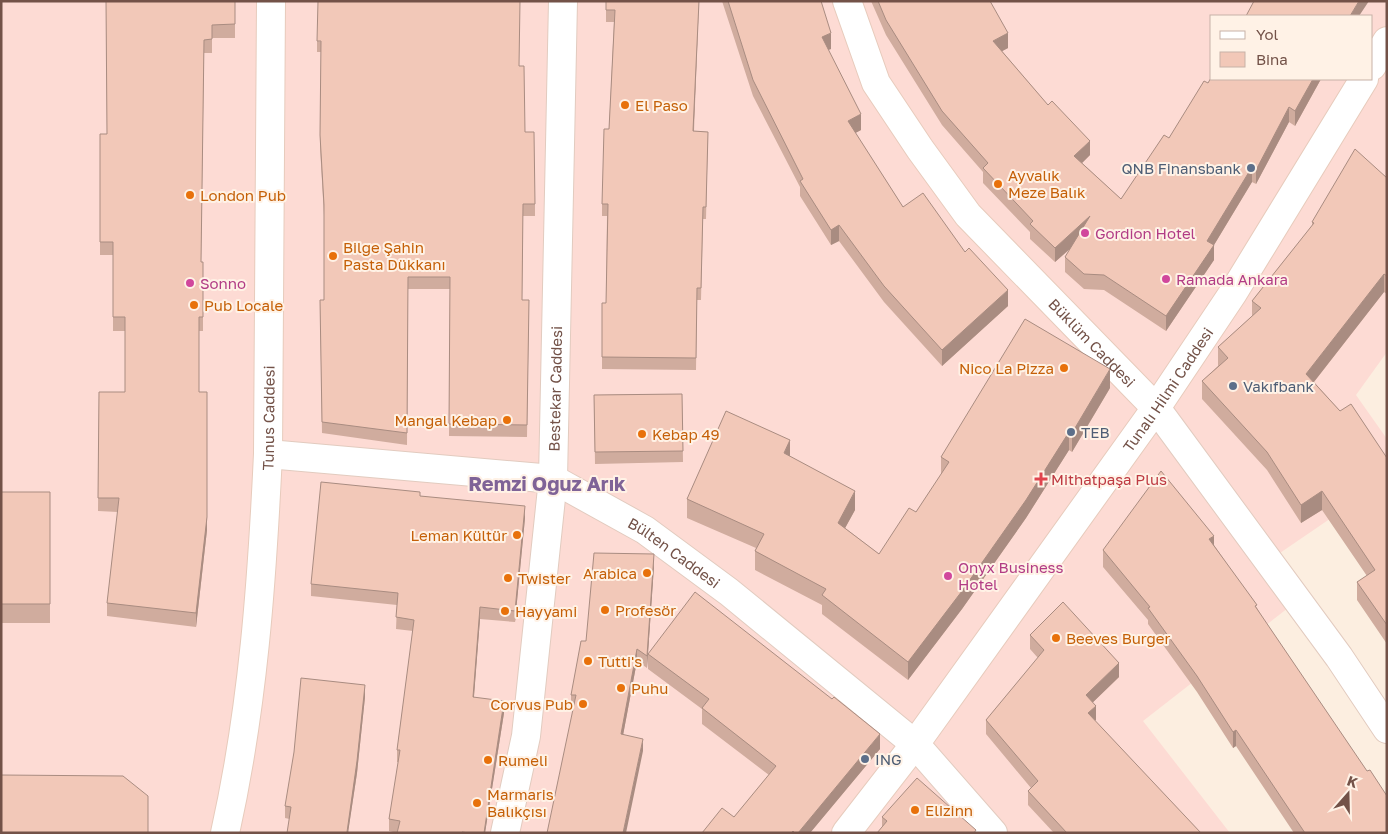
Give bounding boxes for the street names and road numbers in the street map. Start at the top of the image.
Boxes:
street label: Büklüm Caddesi [1045,295,1139,391]
street label: Tunalı Hilmi Caddesi [1119,324,1216,455]
street label: Bestekar Caddesi [545,326,565,452]
street label: Tunus Caddesi [258,365,278,471]
street label: Bülten Caddesi [625,513,724,591]

